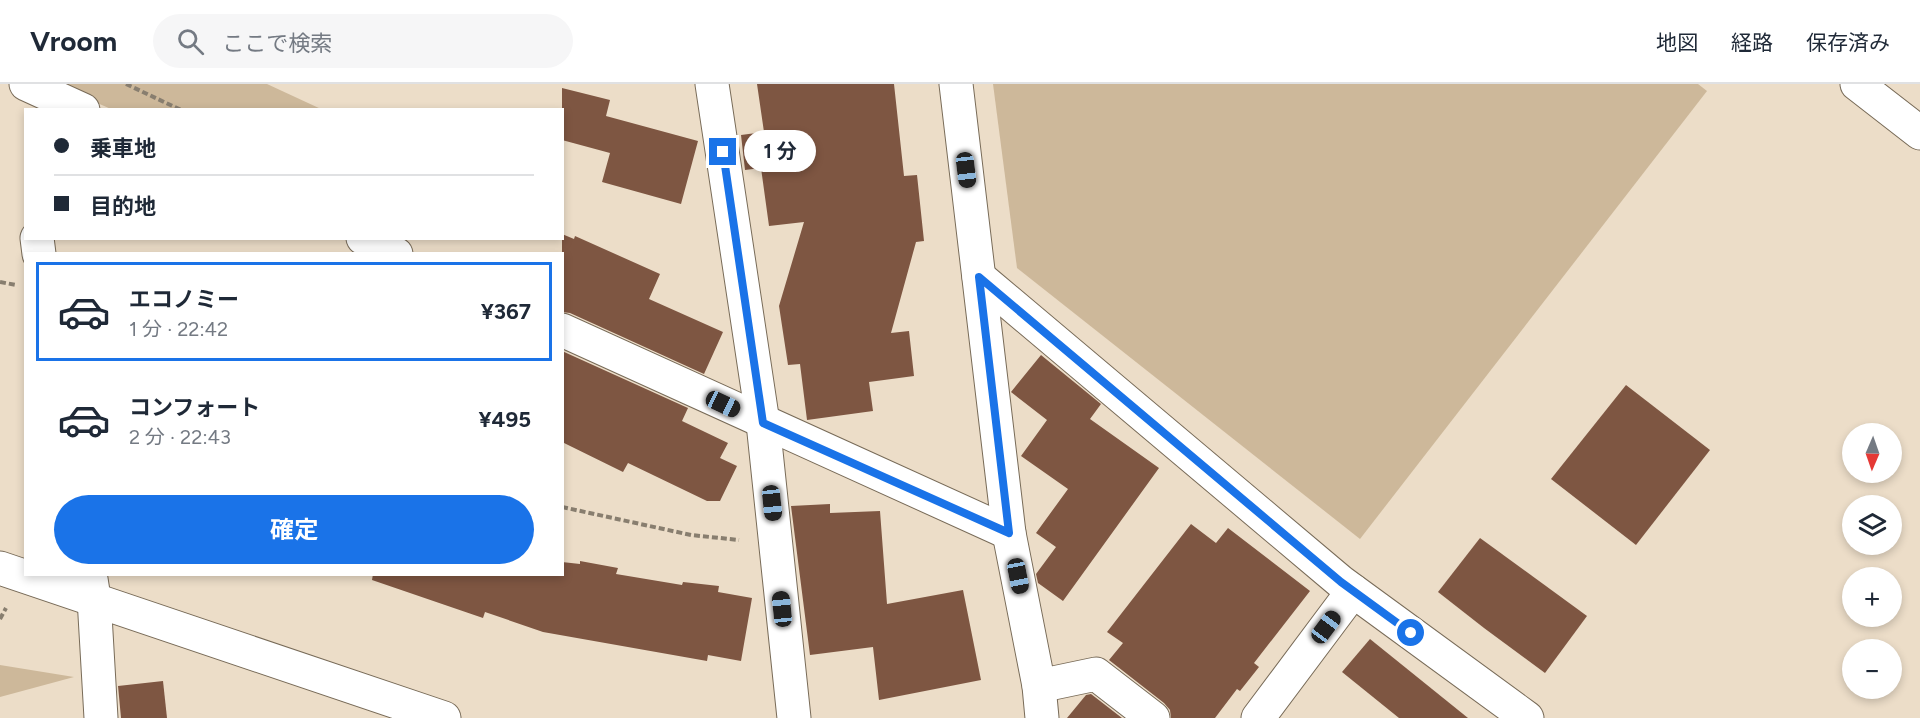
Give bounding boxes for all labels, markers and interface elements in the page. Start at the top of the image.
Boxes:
search box [153,14,573,68]
text: Vroom [30,24,117,58]
icon: search [174,25,207,58]
text: ここで検索 [222,30,332,57]
text: 地図 [1656,30,1698,55]
text: 経路 [1731,30,1773,55]
text: 保存済み [1806,30,1890,55]
callout: 1 分 [744,131,816,173]
text: 乗車地 [90,135,156,162]
route end [709,138,736,165]
text: 1 分 [763,139,797,163]
car [955,151,977,189]
text: 目的地 [90,193,156,220]
icon: car [57,285,111,339]
text: エコノミー [129,286,239,313]
text: ¥367 [481,298,531,325]
text: 1 分 · 22:42 [129,317,228,341]
car [703,388,743,420]
icon: car [57,393,111,447]
text: コンフォート [129,394,260,421]
text: ¥495 [478,406,531,433]
north arrow [1842,423,1902,483]
map controls [1842,423,1902,699]
text: 2 分 · 22:43 [129,425,231,449]
car [761,484,783,522]
button: 確定 [54,495,534,564]
button: layers [1842,495,1902,555]
car [1006,557,1030,595]
button: + [1842,567,1902,627]
car [771,590,793,628]
car [1308,607,1344,647]
route start [1397,619,1424,646]
button: − [1842,639,1902,699]

